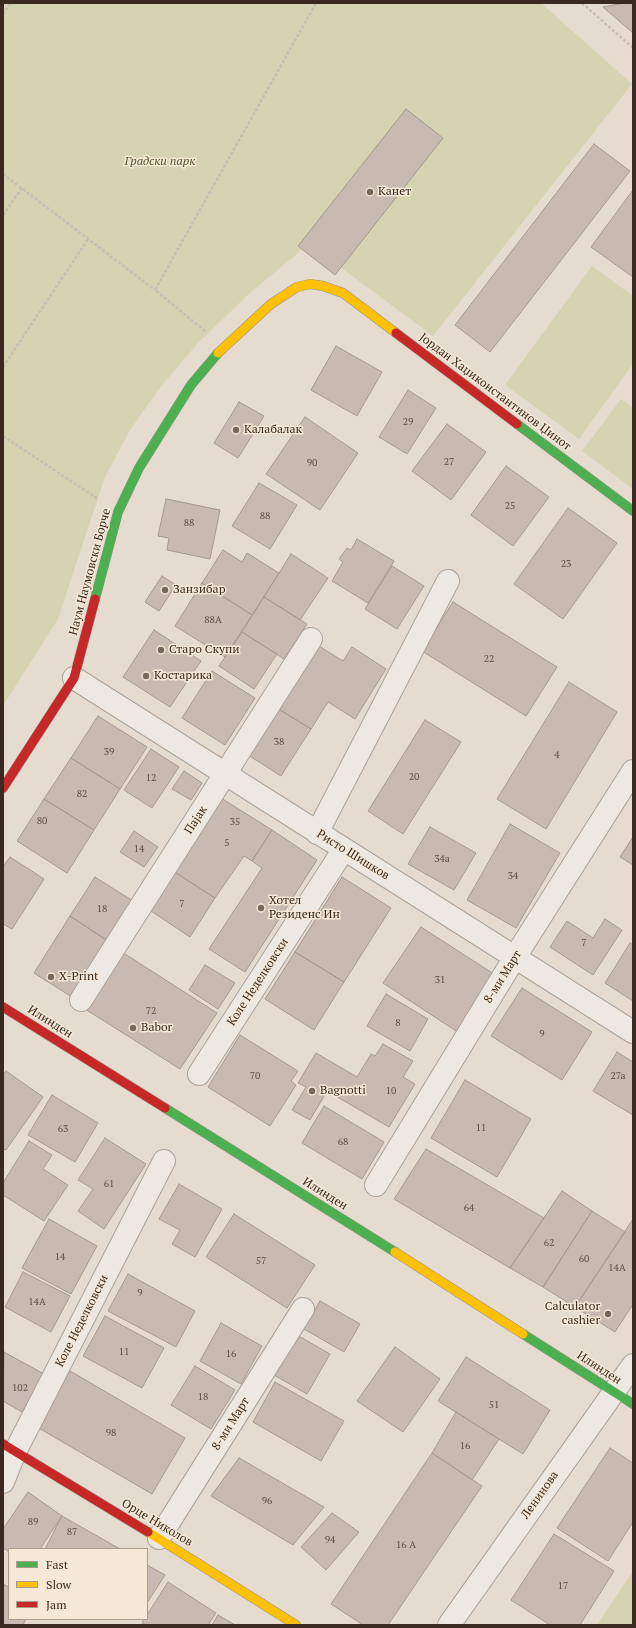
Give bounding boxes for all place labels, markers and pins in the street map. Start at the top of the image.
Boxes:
place label: Канет [378,185,411,199]
marker: Канет [365,187,375,197]
place label: Калабалак [244,423,302,437]
marker: Калабалак [231,425,241,435]
place label: Занзибар [173,583,225,597]
marker: Занзибар [160,585,170,595]
place label: Старо Скупи [169,643,240,657]
marker: Старо Скупи [156,645,166,655]
place label: Костарика [154,669,212,683]
marker: Костарика [141,671,151,681]
place label: Хотел Резиденс Ин [269,894,340,922]
marker: Хотел Резиденс Ин [256,903,266,913]
place label: X-Print [59,970,99,984]
marker: X-Print [46,972,56,982]
place label: Babor [141,1021,172,1035]
marker: Babor [128,1023,138,1033]
place label: Bagnotti [320,1084,366,1098]
marker: Bagnotti [307,1086,317,1096]
place label: Calculator cashier [545,1300,600,1328]
marker: Calculator cashier [603,1309,613,1319]

